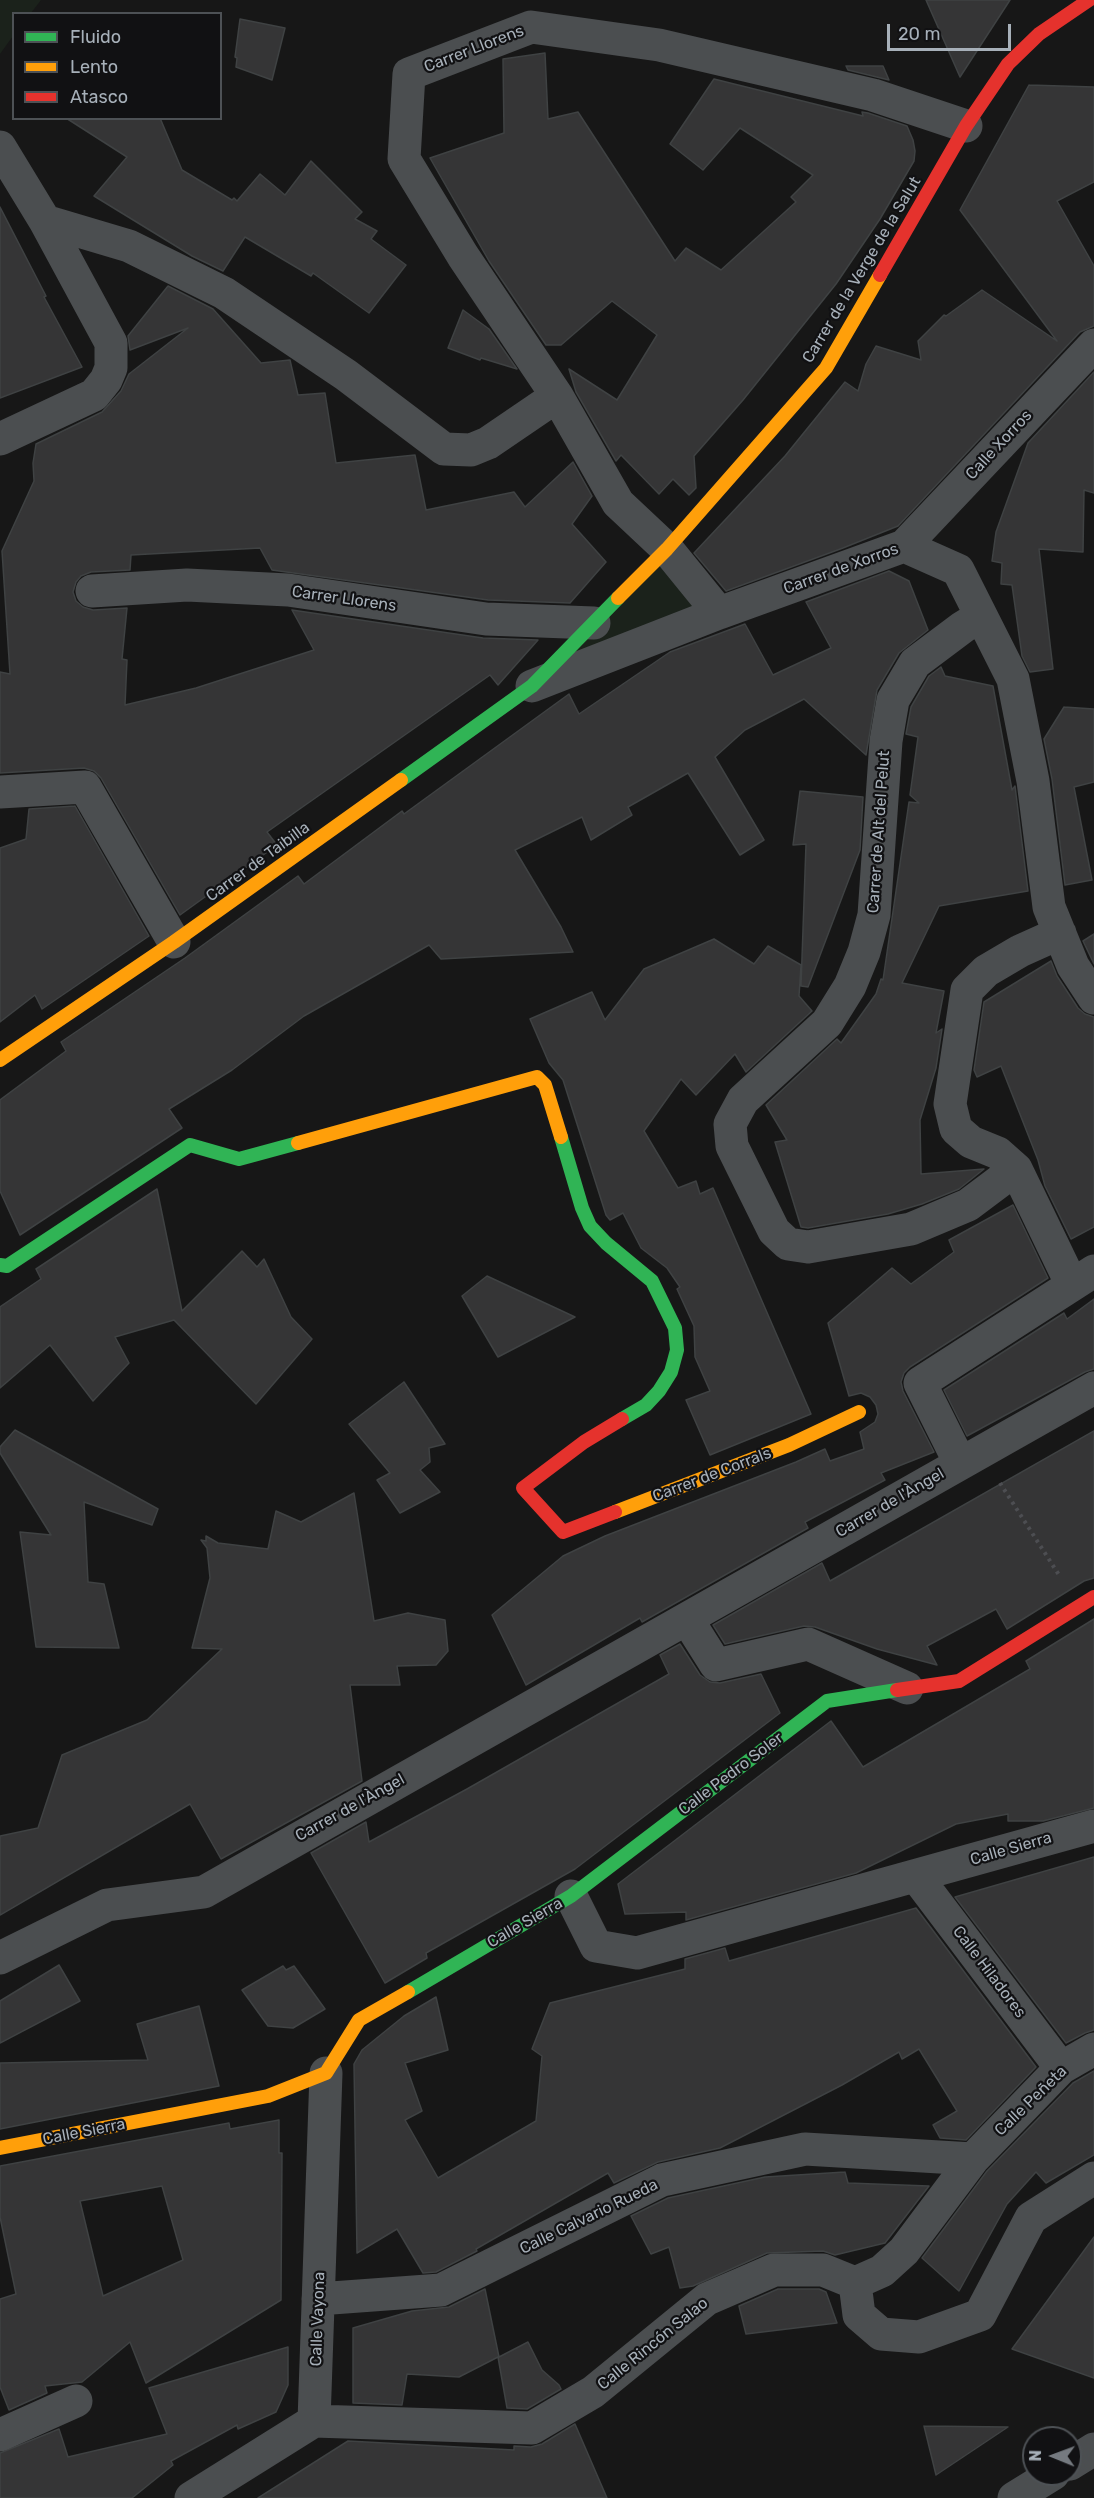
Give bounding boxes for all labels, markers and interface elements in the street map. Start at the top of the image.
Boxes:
legend [12,12,222,120]
scale bar [890,12,1014,50]
street label: Carrer Llorens [421,21,527,77]
text: 20 m [898,23,940,45]
text: Fluido [70,26,121,48]
text: Lento [70,56,118,78]
text: Atasco [70,86,128,108]
street label: Carrer de la Verge de la Salut [799,173,925,367]
street label: Calle Xorros [962,406,1036,484]
street label: Carrer de Xorros [781,539,901,599]
street label: Carrer Llorens [291,582,397,616]
street label: Carrer de Alt del Pelut [864,750,894,914]
street label: Carrer de Taibilla [202,818,314,906]
street label: Carrer de Corrals [650,1444,774,1506]
street label: Carrer de l'Àngel [832,1464,948,1542]
street label: Calle Pedro Soler [675,1728,787,1820]
street label: Carrer de l'Àngel [292,1770,408,1846]
street label: Calle Sierra [968,1828,1054,1870]
street label: Calle Sierra [484,1894,566,1952]
street label: Calle Hiladores [948,1922,1030,2022]
street label: Calle Peñeta [991,2062,1071,2140]
street label: Calle Sierra [41,2115,127,2149]
street label: Calle Calvario Rueda [517,2175,661,2259]
street label: Calle Vayona [307,2271,329,2367]
street label: Calle Rincón Salao [594,2294,712,2394]
north arrow [1022,2426,1082,2486]
text: N [1026,2450,1045,2462]

